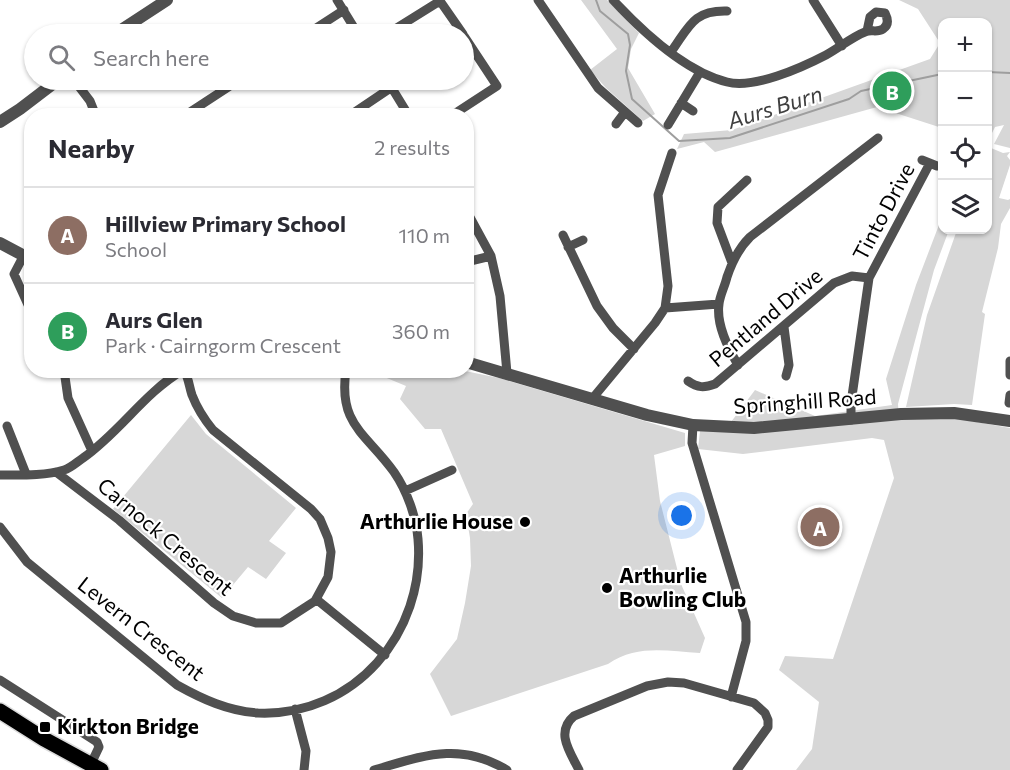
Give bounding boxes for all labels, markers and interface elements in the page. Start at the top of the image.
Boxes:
map controls [938,18,992,234]
button: + [938,18,992,72]
search box [24,24,474,90]
icon: search [45,41,78,74]
text: Search here [93,44,209,71]
pin: B [872,68,912,113]
button: − [938,72,992,126]
water label: Aurs Burn [723,79,826,134]
button: locate [938,126,992,180]
text: Nearby [48,132,135,163]
text: 2 results [374,135,450,159]
street label: Tinto Drive [847,158,919,264]
button: layers [938,180,992,234]
text: Hillview Primary School [105,210,346,237]
text: A [60,223,75,247]
text: 110 m [399,223,450,247]
text: School [105,237,167,261]
street label: Pentland Drive [703,262,827,371]
text: Aurs Glen [105,306,203,333]
text: B [61,319,74,343]
text: 360 m [392,319,450,343]
text: Park · Cairngorm Crescent [105,333,341,357]
street label: Springhill Road [733,383,877,418]
street label: Carnock Crescent [93,472,239,600]
your location [667,501,696,530]
pin: A [800,504,840,550]
place label: Arthurlie House [360,508,513,533]
marker: Arthurlie House [518,515,532,529]
place label: Arthurlie Bowling Club [619,562,746,611]
street label: Levern Crescent [74,571,210,685]
marker: Arthurlie Bowling Club [600,581,614,595]
place label: Kirkton Bridge [57,713,199,738]
marker: Kirkton Bridge [38,720,52,734]

